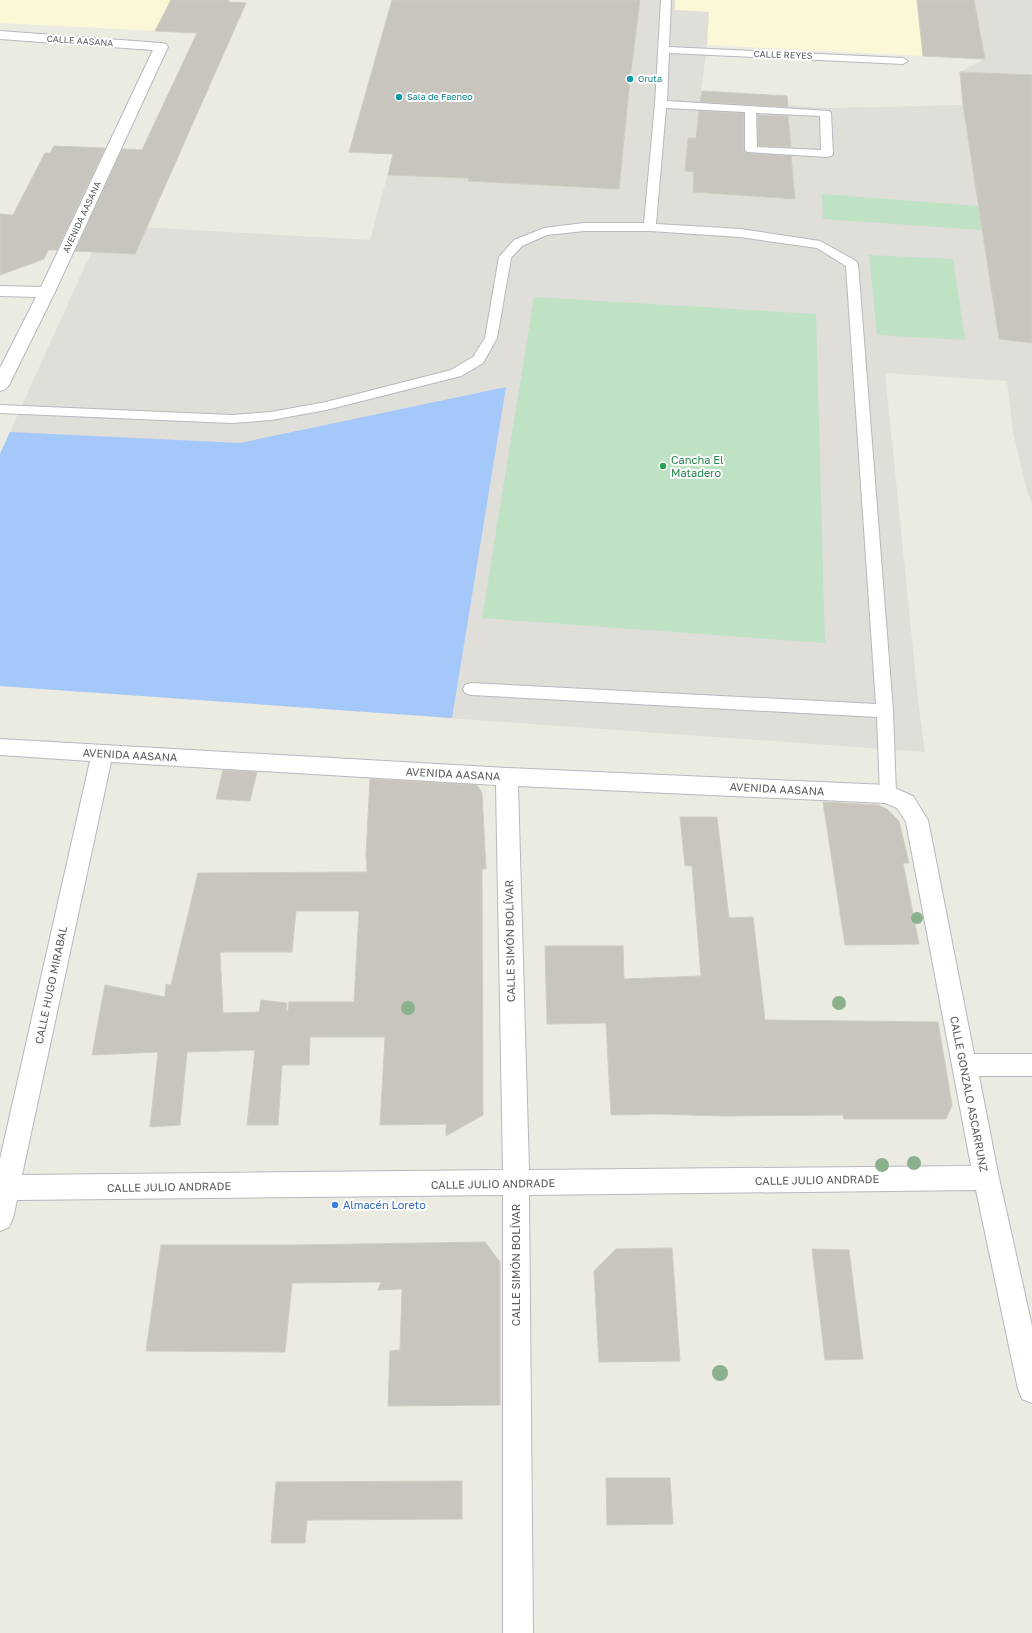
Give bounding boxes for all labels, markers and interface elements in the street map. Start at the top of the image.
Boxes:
street label: CALLE AASANA [46,33,114,48]
street label: CALLE REYES [753,48,813,61]
place label: Gruta [638,73,662,84]
marker: Gruta [625,74,635,84]
place label: Sala de Faeneo [407,91,473,102]
marker: Sala de Faeneo [394,92,404,102]
street label: AVENIDA AASANA [60,179,103,254]
place label: Cancha El Matadero [671,453,724,479]
marker: Cancha El Matadero [658,461,668,471]
street label: AVENIDA AASANA [82,746,178,764]
street label: AVENIDA AASANA [405,765,501,783]
street label: AVENIDA AASANA [729,780,825,798]
street label: CALLE SIMÓN BOLÍVAR [502,880,517,1002]
street label: CALLE HUGO MIRABAL [32,924,70,1045]
street label: CALLE GONZALO ASCARRUNZ [948,1015,991,1173]
street label: CALLE JULIO ANDRADE [755,1172,879,1187]
street label: CALLE JULIO ANDRADE [431,1176,555,1191]
street label: CALLE JULIO ANDRADE [107,1179,231,1194]
place label: Almacén Loreto [343,1198,426,1211]
marker: Almacén Loreto [330,1200,340,1210]
street label: CALLE SIMÓN BOLÍVAR [509,1204,522,1326]

